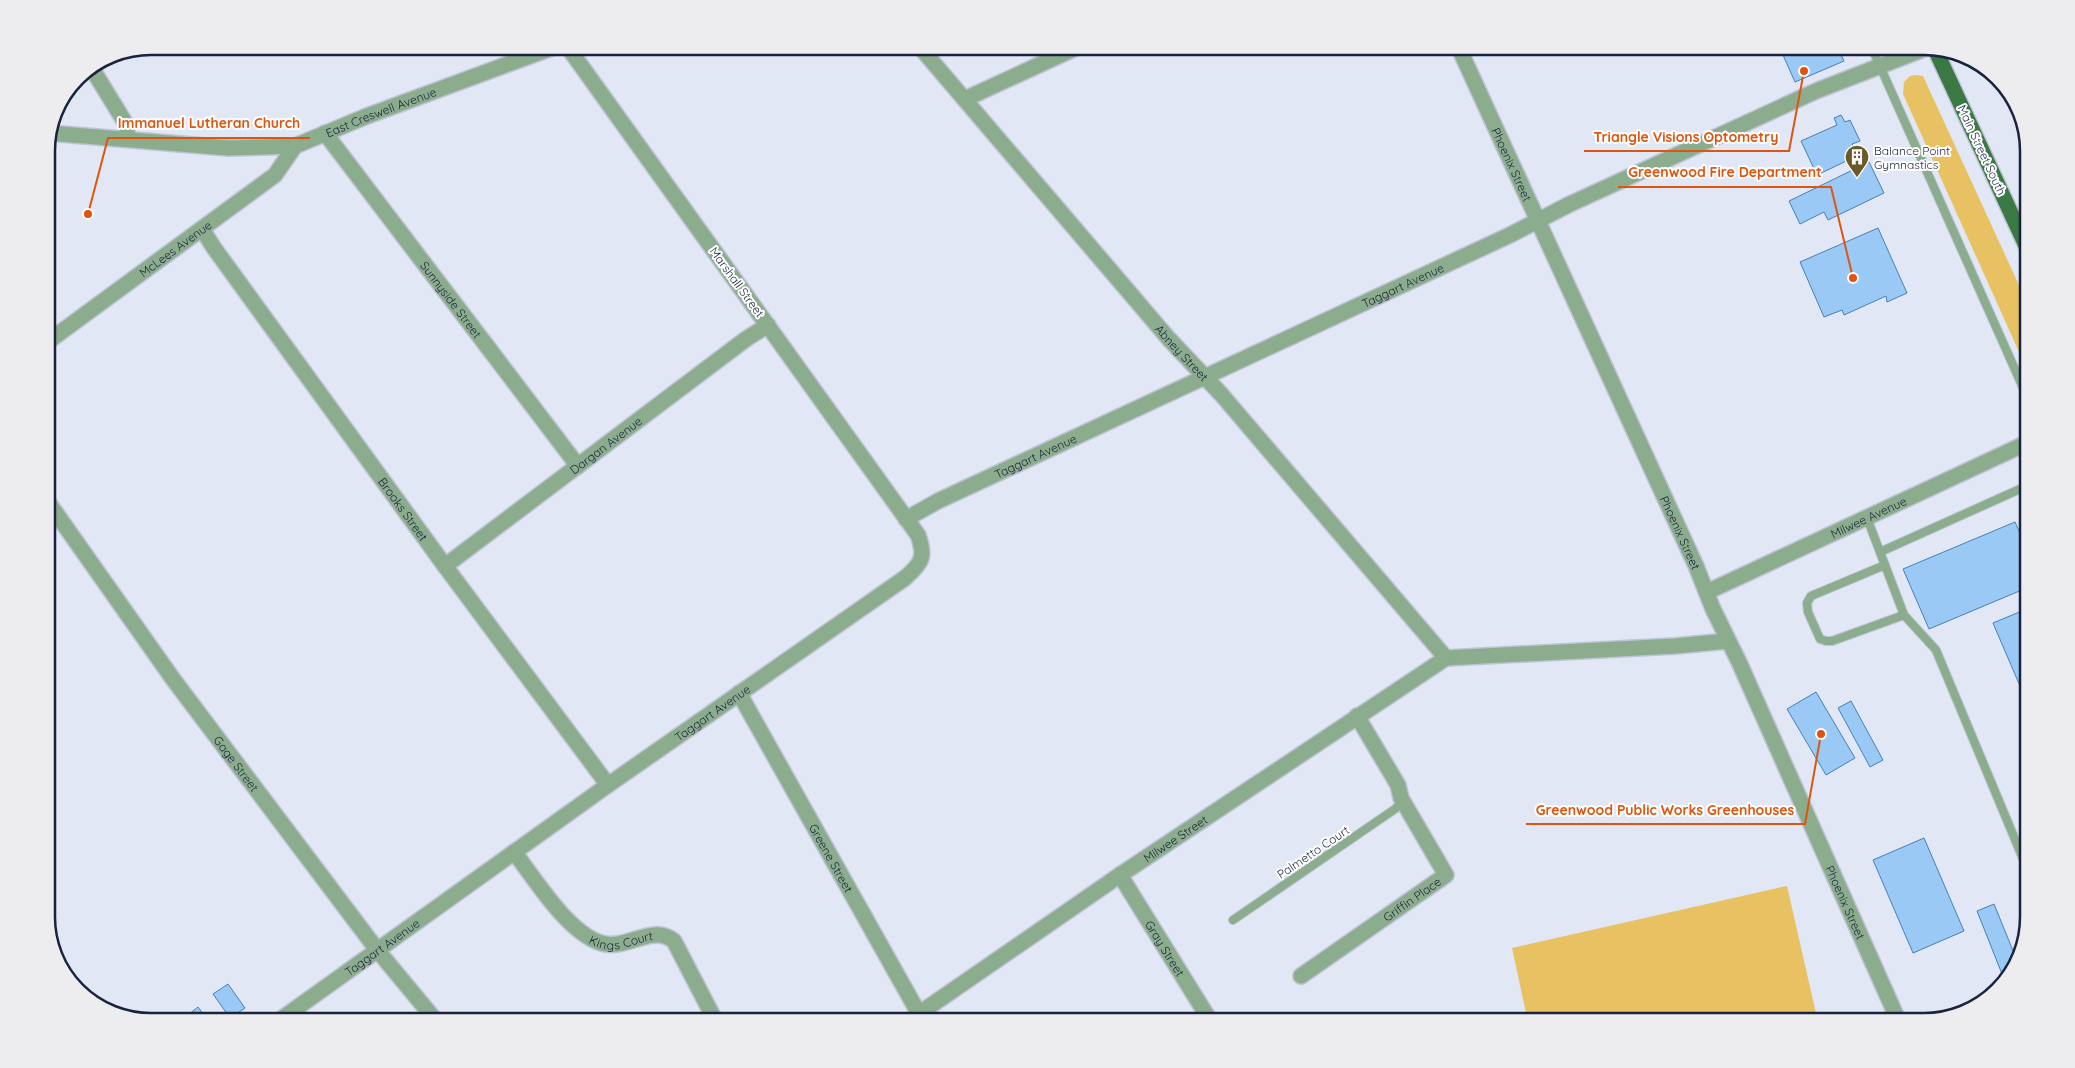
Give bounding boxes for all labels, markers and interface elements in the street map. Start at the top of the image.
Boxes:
street label: East Creswell Avenue [323,84,438,140]
street label: Main Street South [1955,103,2009,197]
callout: Immanuel Lutheran Church [108,109,310,138]
text: Immanuel Lutheran Church [118,114,300,132]
callout: Triangle Visions Optometry [1584,122,1789,151]
street label: Phoenix Street [1489,125,1535,203]
text: Triangle Visions Optometry [1594,128,1778,146]
place label: Balance Point Gymnastics [1874,143,1950,172]
building icon: Balance Point Gymnastics [1844,144,1870,178]
callout: Greenwood Fire Department [1618,158,1831,187]
text: Greenwood Fire Department [1628,163,1822,181]
street label: McLees Avenue [136,217,214,280]
street label: Marshall Street [707,244,767,320]
street label: Sunnyside Street [417,258,485,341]
street label: Taggart Avenue [1359,259,1446,310]
street label: Abney Street [1152,321,1212,384]
street label: Dargan Avenue [566,413,645,477]
street label: Taggart Avenue [992,430,1079,481]
street label: Brooks Street [376,474,432,544]
street label: Phoenix Street [1657,493,1704,571]
street label: Milwee Avenue [1828,493,1909,541]
street label: Taggart Avenue [671,681,753,744]
street label: Gage Street [211,733,262,794]
callout: Greenwood Public Works Greenhouses [1526,795,1805,824]
text: Greenwood Public Works Greenhouses [1536,801,1795,819]
street label: Milwee Street [1140,812,1210,865]
street label: Greene Street [806,821,857,895]
street label: Palmetto Court [1274,822,1352,882]
street label: Phoenix Street [1823,863,1869,942]
street label: Griffin Place [1380,873,1444,924]
street label: Taggart Avenue [341,915,422,979]
street label: Gray Street [1142,917,1188,979]
street label: Kings Court [587,928,654,952]

